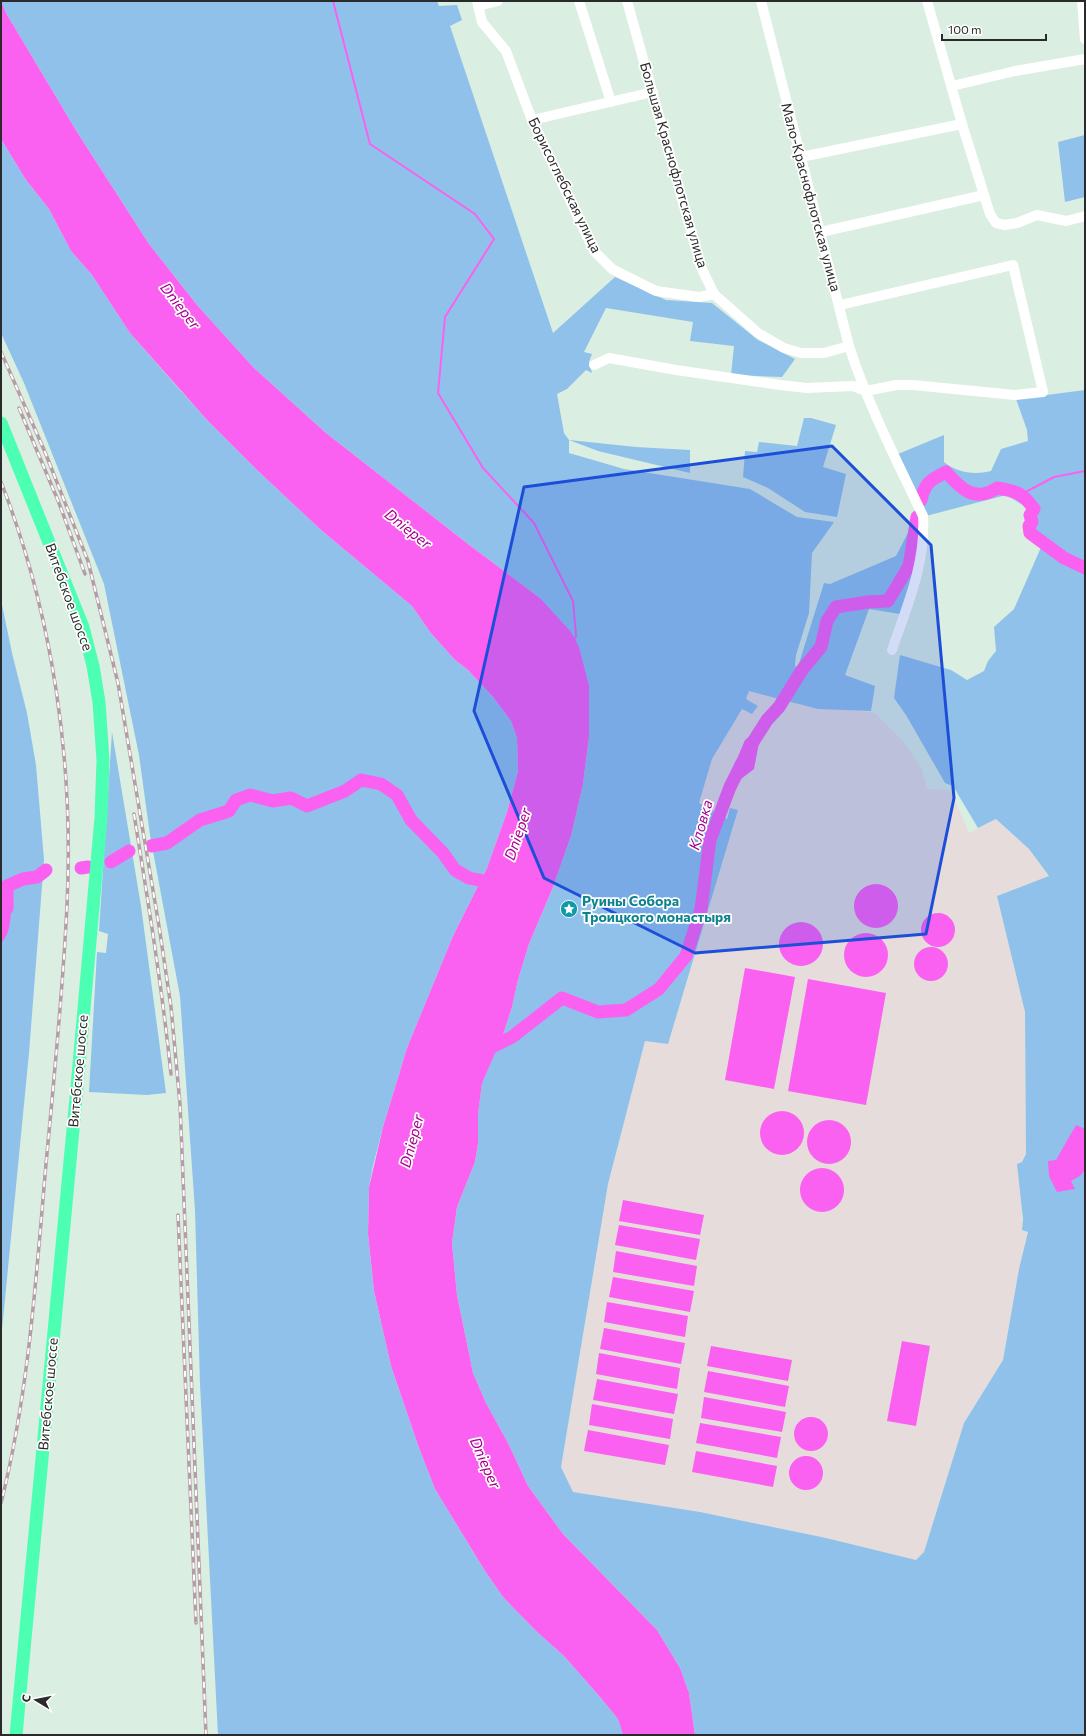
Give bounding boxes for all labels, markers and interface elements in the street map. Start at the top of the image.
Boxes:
scale bar [942,16,1046,42]
text: 100 m [948,22,982,36]
street label: Большая Краснофлотская улица [637,60,712,270]
street label: Мало-Краснофлотская улица [778,101,845,293]
street label: Борисоглебская улица [525,114,606,255]
water label: Dnieper [157,278,205,333]
water label: Dnieper [382,504,436,553]
street label: Витебское шоссе [42,541,97,653]
water label: Кловка [684,797,716,852]
water label: Dnieper [500,804,535,862]
place label: Руины Собора Троицкого монастыря [582,892,731,925]
place icon: Руины Собора Троицкого монастыря [559,899,579,919]
street label: Витебское шоссе [64,1014,91,1128]
water label: Dnieper [395,1111,427,1169]
street label: Витебское шоссе [34,1337,61,1451]
water label: Dnieper [467,1434,506,1492]
north arrow [16,1680,56,1720]
text: С [19,1693,33,1703]

